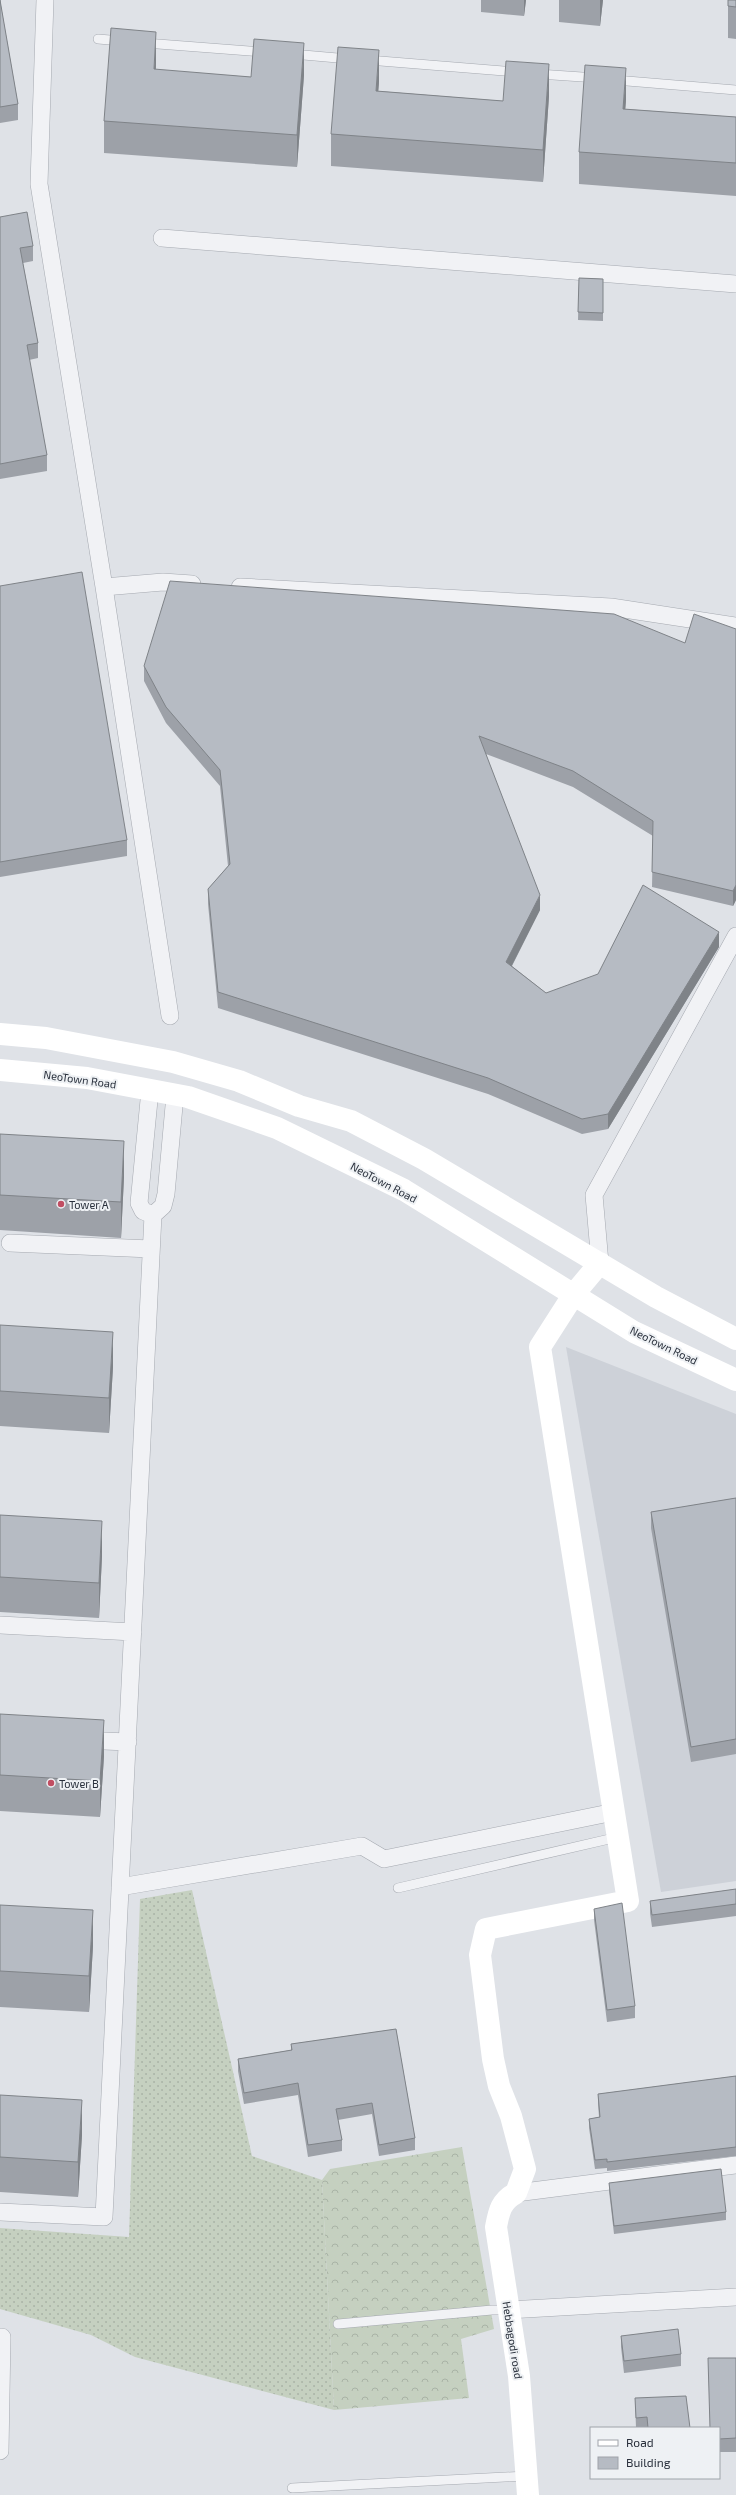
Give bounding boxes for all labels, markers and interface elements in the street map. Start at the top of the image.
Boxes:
street label: NeoTown Road [43,1067,117,1091]
street label: NeoTown Road [349,1159,419,1205]
place label: Tower A [69,1198,109,1211]
marker: Tower A [56,1199,66,1209]
street label: NeoTown Road [628,1323,700,1367]
place label: Tower B [59,1777,99,1790]
marker: Tower B [46,1778,56,1788]
street label: Hebbagodi road [500,2300,526,2380]
legend [590,2427,720,2479]
text: Road [626,2435,654,2449]
text: Building [626,2455,671,2469]

